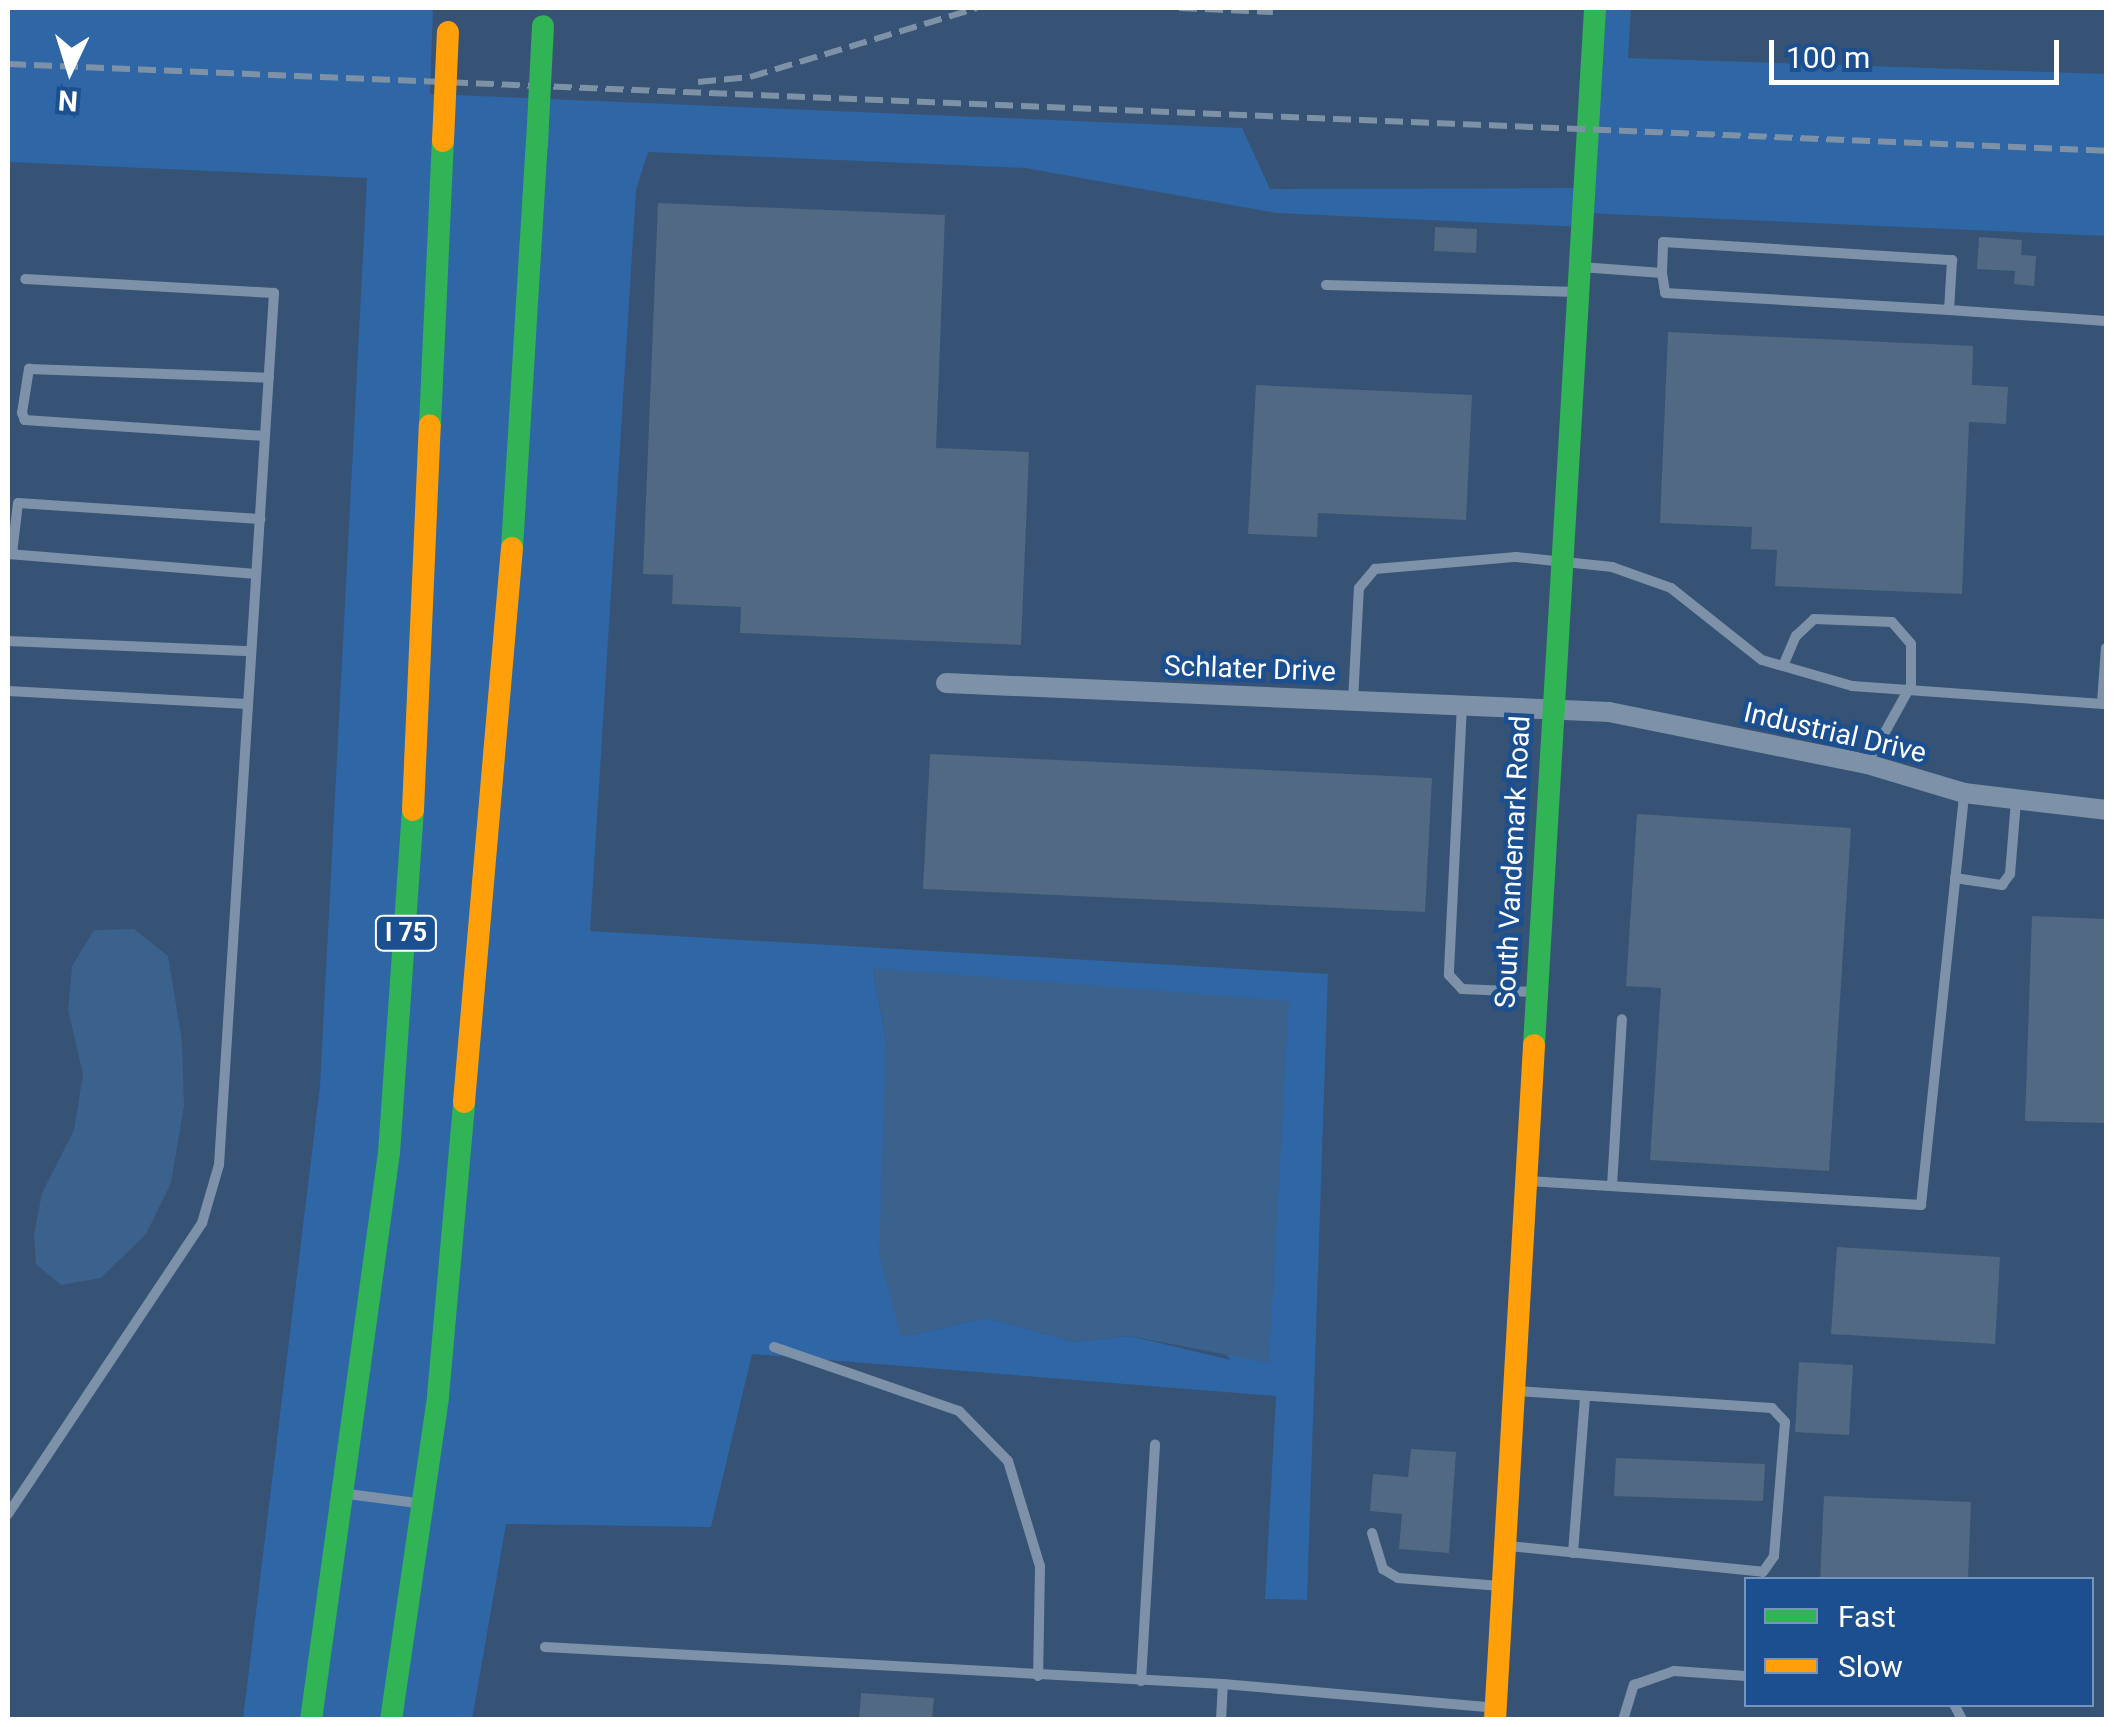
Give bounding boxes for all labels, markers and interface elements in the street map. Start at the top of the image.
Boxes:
north arrow [20,20,120,120]
scale bar [1774,20,2064,82]
text: 100 m [1786,40,1870,75]
text: N [57,83,79,118]
street label: Schlater Drive [1163,649,1337,689]
street label: Industrial Drive [1741,696,1929,770]
street label: South Vandemark Road [1489,715,1537,1009]
road number: I 75 [374,913,438,953]
legend [1744,1577,2094,1707]
text: Fast [1838,1599,1896,1634]
text: Slow [1838,1649,1903,1684]

